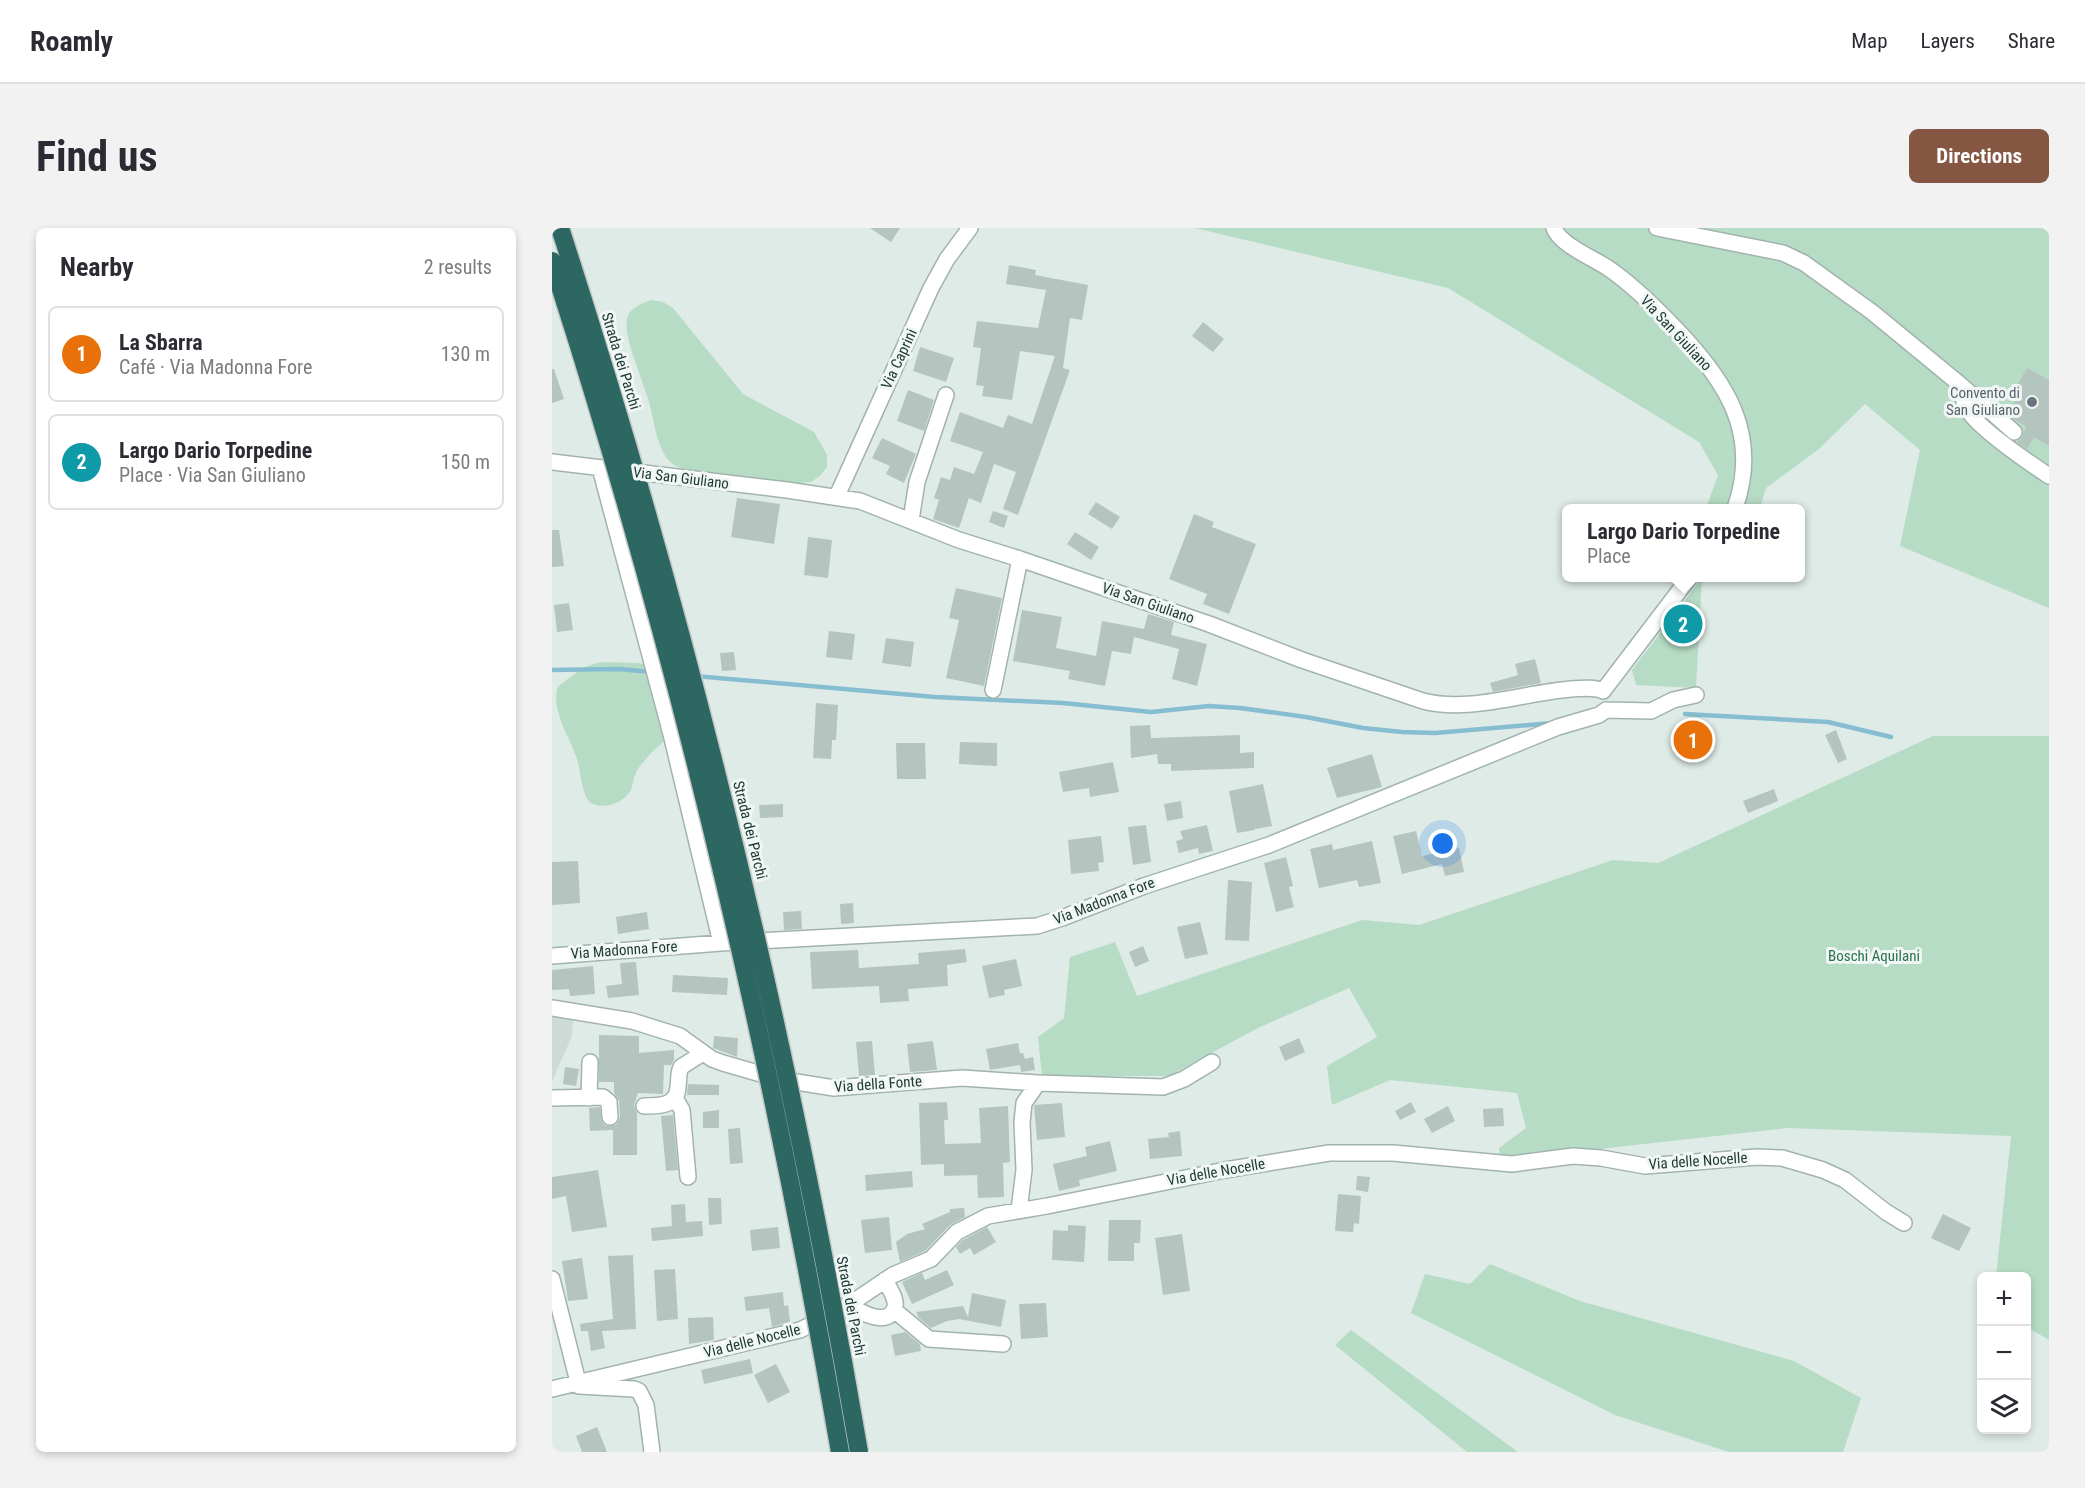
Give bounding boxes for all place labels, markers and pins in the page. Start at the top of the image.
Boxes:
place label: Convento di San Giuliano [1946,384,2020,419]
marker: Convento di San Giuliano [2025,395,2039,409]
pin: 2 [1664,602,1702,646]
pin: 1 [1674,718,1712,762]

